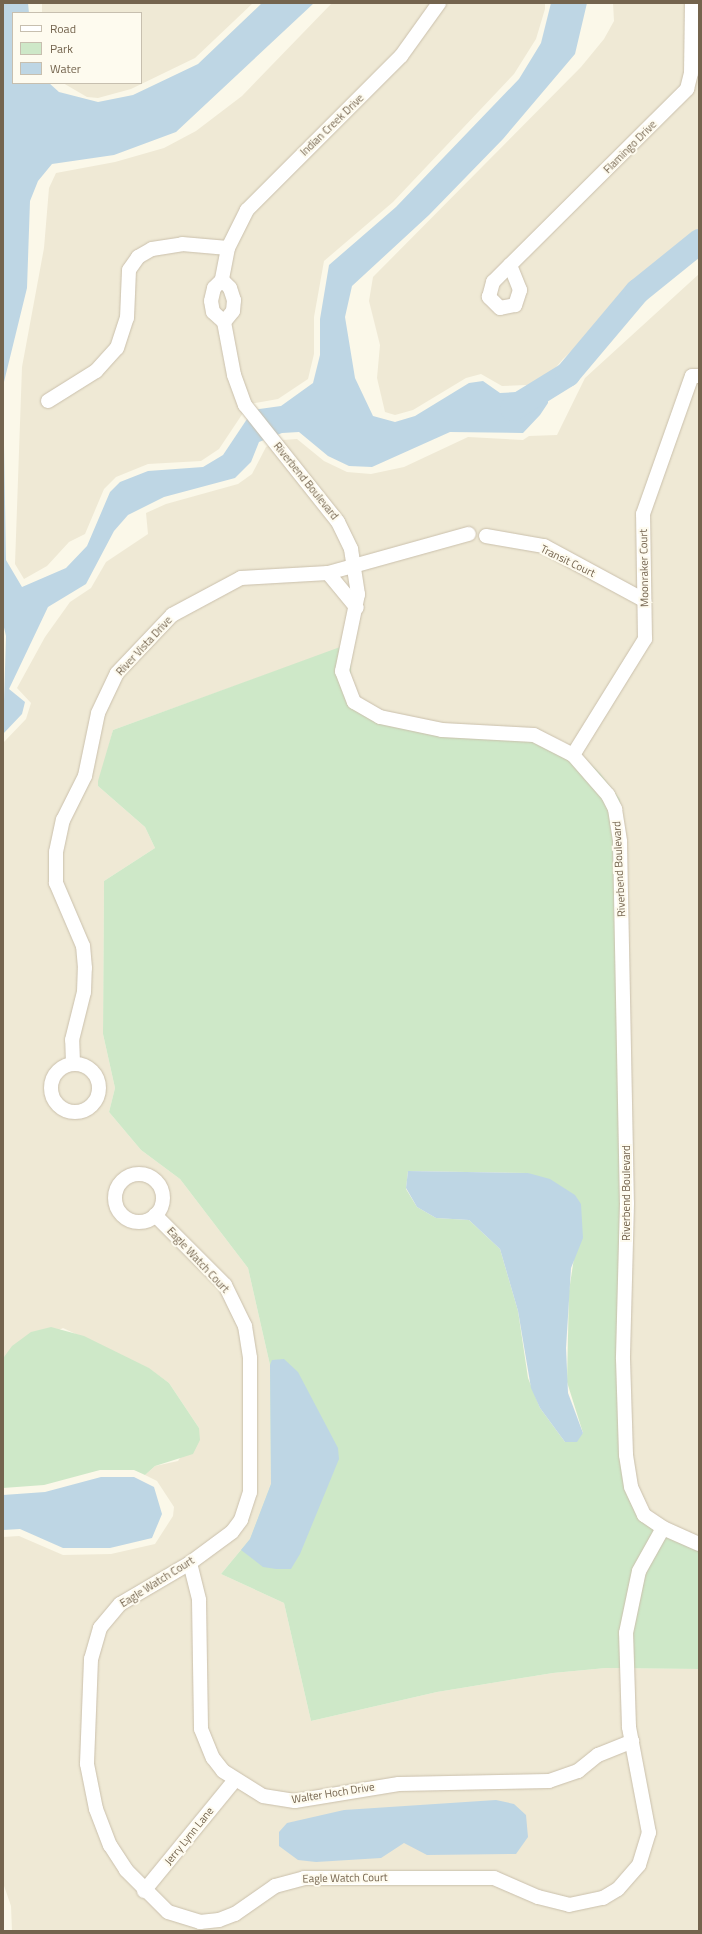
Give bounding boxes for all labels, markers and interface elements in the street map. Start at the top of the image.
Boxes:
legend [12,12,142,84]
text: Road [50,19,76,38]
text: Park [50,39,73,58]
text: Water [50,59,81,78]
street label: Indian Creek Drive [298,91,366,159]
street label: Flamingo Drive [601,118,659,176]
street label: Riverbend Boulevard [271,440,341,522]
street label: Moonraker Court [637,529,651,607]
street label: Transit Court [539,542,597,580]
street label: River Vista Drive [113,614,175,678]
street label: Riverbend Boulevard [610,821,628,917]
street label: Riverbend Boulevard [619,1145,633,1241]
street label: Eagle Watch Court [164,1224,232,1296]
street label: Eagle Watch Court [117,1554,197,1610]
street label: Walter Hoch Drive [291,1780,375,1806]
street label: Jerry Lynn Lane [162,1804,216,1868]
street label: Eagle Watch Court [302,1871,388,1885]

